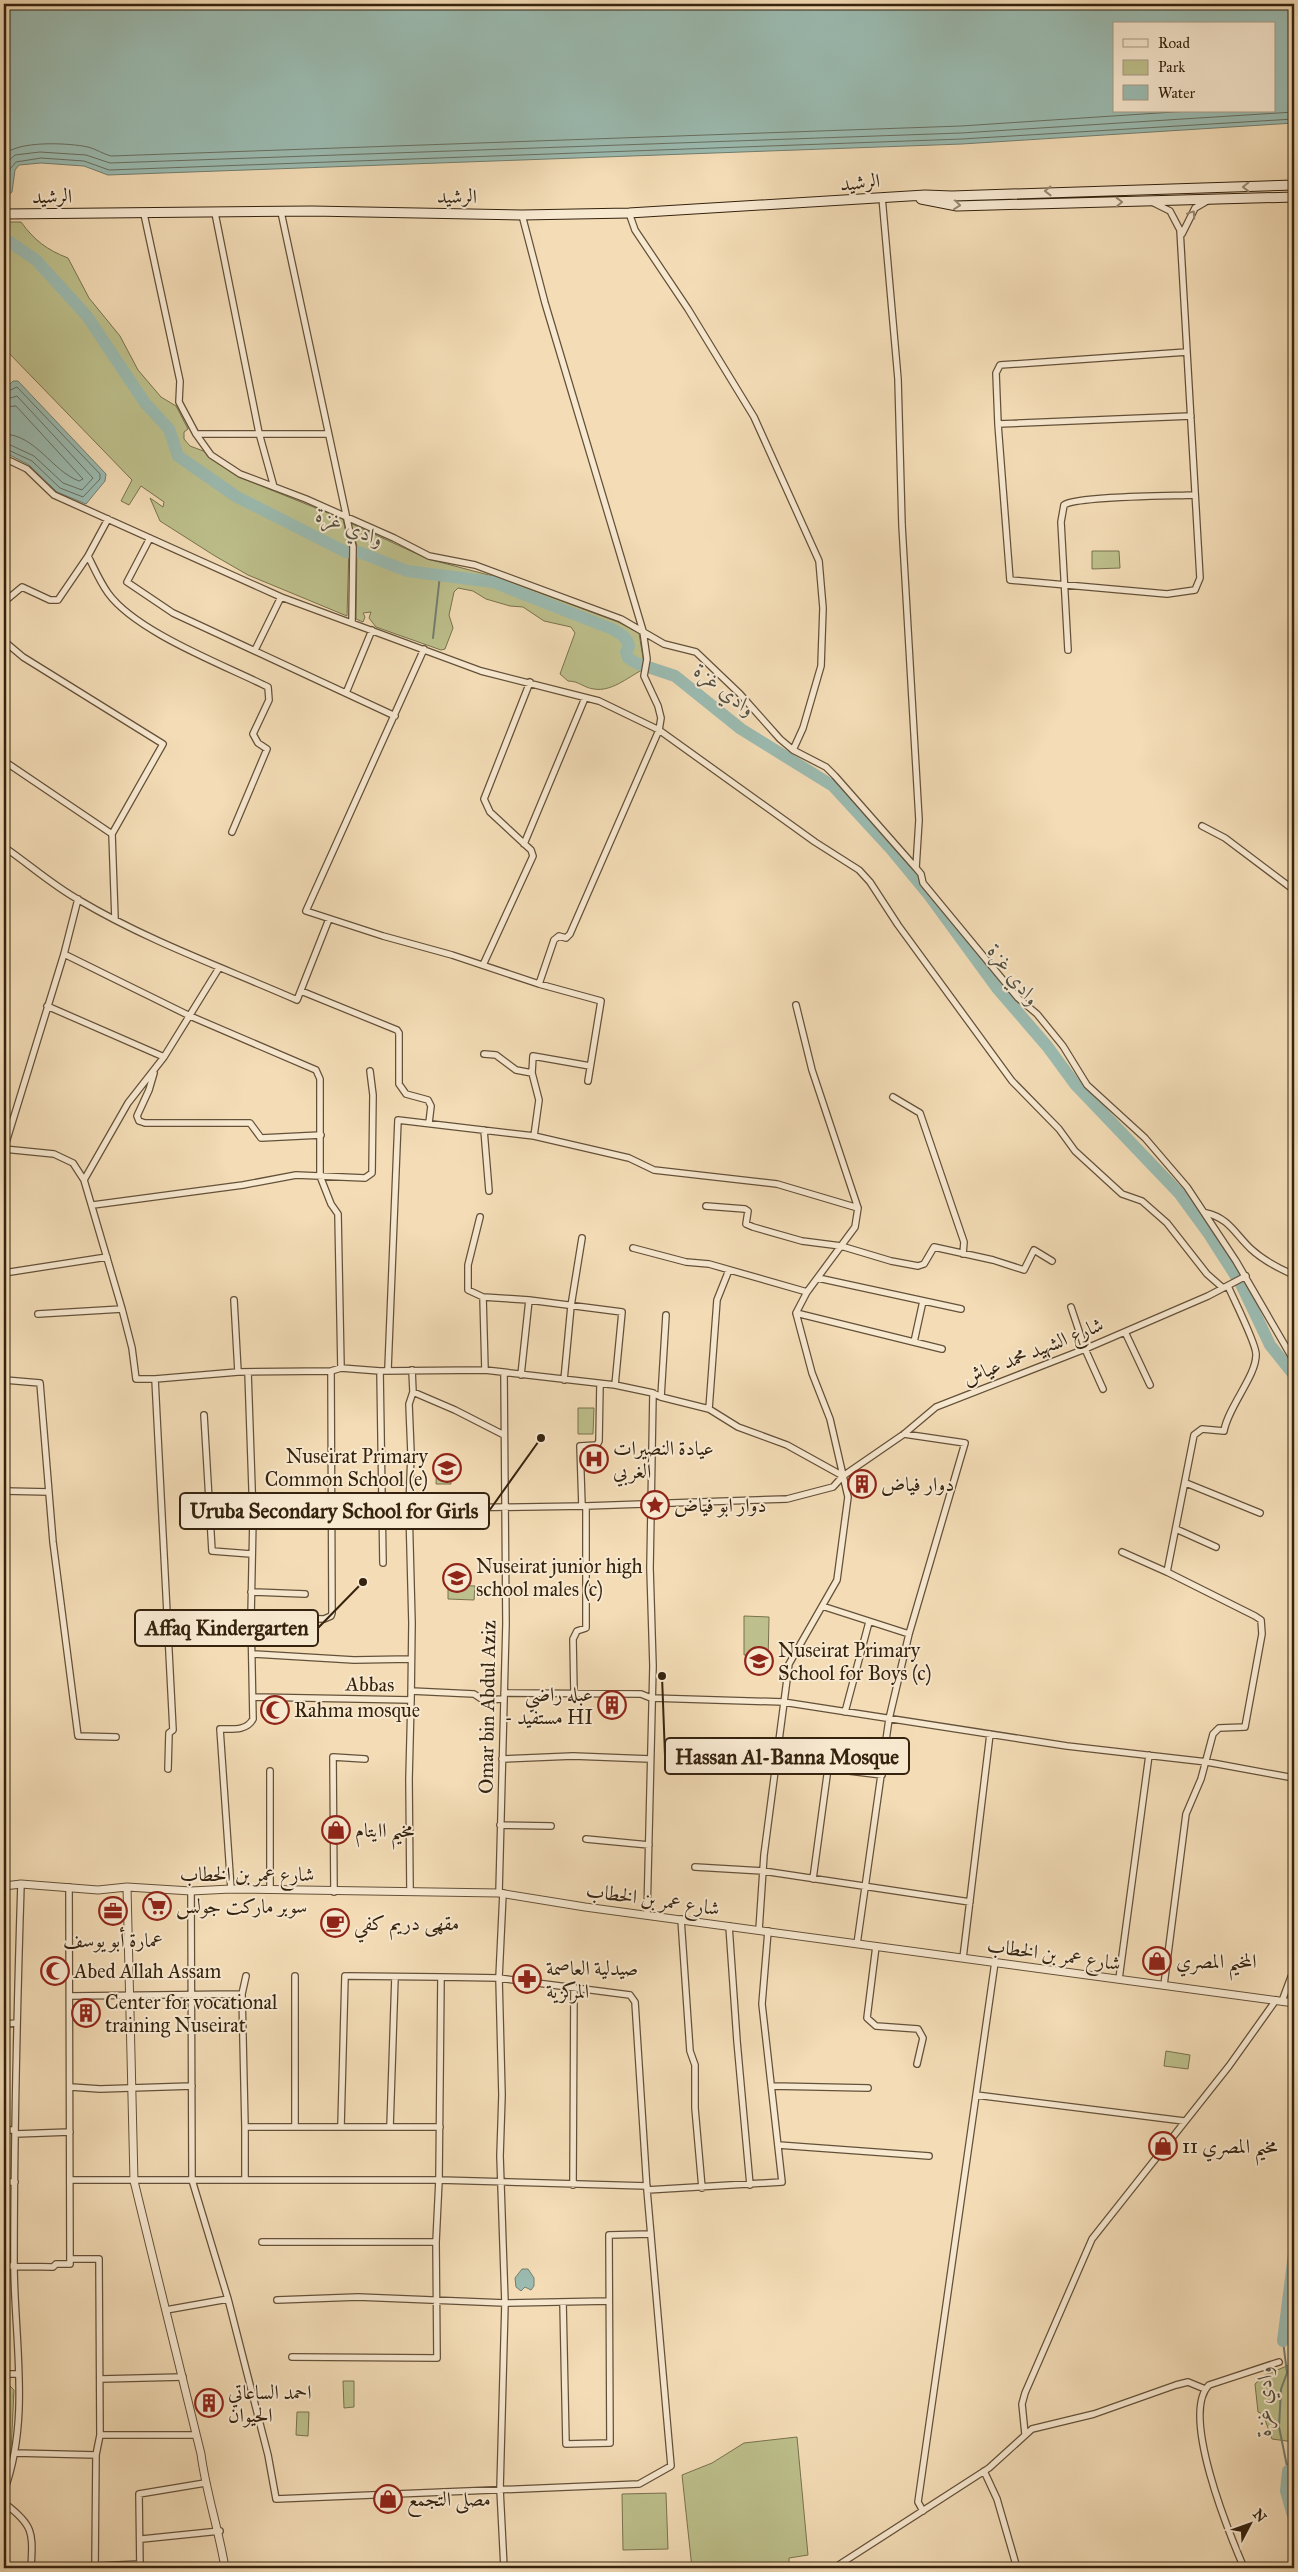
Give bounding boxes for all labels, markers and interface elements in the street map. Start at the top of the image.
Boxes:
legend [1113,22,1276,112]
text: Road [1158,34,1190,52]
text: Park [1158,58,1185,76]
text: Water [1158,84,1195,102]
street label: الرشيد [839,168,881,196]
one-way arrow [1241,181,1249,192]
street label: الرشيد [32,184,72,208]
street label: الرشيد [437,184,477,208]
one-way arrow [1044,186,1052,197]
one-way arrow [1115,197,1123,208]
one-way arrow [953,199,961,210]
one-way arrow [1186,210,1196,219]
water label: وادي غزة [310,501,388,555]
water label: وادي غزة [686,657,761,724]
water label: وادي غزة [979,938,1046,1013]
street label: شارع الشهيد محمد عياش [959,1312,1109,1396]
place label: عيادة النصيرات الغربي [613,1436,714,1487]
place label: Nuseirat Primary Common School (e) [265,1444,429,1492]
hospital icon: عيادة النصيرات الغربي [579,1444,609,1474]
school or university icon: Nuseirat Primary Common School (e) [432,1453,462,1483]
building icon: دوار فياض [847,1469,877,1499]
place label: دوار فياض [881,1472,954,1496]
place icon: دوار ابو فياض [640,1490,670,1520]
callout: Uruba Secondary School for Girls [180,1493,489,1529]
place label: دوار ابو فياض [674,1493,767,1518]
text: Uruba Secondary School for Girls [190,1498,479,1524]
place label: Nuseirat junior high school males (c) [476,1554,643,1602]
school or university icon: Nuseirat junior high school males (c) [442,1563,472,1593]
callout: Affaq Kindergarten [135,1610,318,1646]
text: Affaq Kindergarten [143,1615,309,1641]
street label: Omar bin Abdul Aziz [473,1620,501,1794]
place label: Nuseirat Primary School for Boys (c) [778,1638,932,1686]
school or university icon: Nuseirat Primary School for Boys (c) [744,1646,774,1676]
street label: Abbas [344,1672,395,1696]
place label: عبله راضي - مستفيد HI [504,1682,593,1729]
building icon: عبله راضي - مستفيد HI [597,1690,627,1720]
mosque icon: Rahma mosque [260,1695,290,1725]
place label: Rahma mosque [294,1698,420,1723]
callout: Hassan Al-Banna Mosque [665,1738,909,1774]
text: Hassan Al-Banna Mosque [675,1744,899,1770]
shop icon: مخيم اايتام [321,1815,351,1845]
place label: مخيم اايتام [355,1818,414,1850]
street label: شارع عمر بن الخطاب [180,1862,314,1892]
street label: شارع عمر بن الخطاب [584,1878,721,1926]
supermarket icon: سوبر ماركت جولس [142,1891,172,1921]
place label: سوبر ماركت جولس [176,1894,307,1920]
office icon: عمارة أبو يوسف [98,1896,128,1926]
cafe icon: مقهى دريم كفي [320,1908,350,1938]
place label: مقهى دريم كفي [354,1911,459,1943]
place label: عمارة أبو يوسف [63,1926,163,1953]
street label: شارع عمر بن الخطاب [985,1933,1122,1981]
shop icon: المخيم المصري [1142,1946,1172,1976]
place label: المخيم المصري [1176,1949,1257,1981]
mosque icon: Abed Allah Assam [40,1956,70,1986]
place label: صيدلية العاصمة المركزية [546,1956,638,2004]
place label: Abed Allah Assam [73,1959,222,1983]
pharmacy icon: صيدلية العاصمة المركزية [512,1964,542,1994]
place label: Center for vocational training Nuseirat [105,1990,278,2038]
building icon: Center for vocational training Nuseirat [71,1998,101,2028]
shop icon: مخيم المصري 11 [1148,2131,1178,2161]
place label: مخيم المصري 11 [1182,2134,1278,2166]
water label: وادي غزة [1250,2365,1281,2438]
place label: احمد الساعاتي الحيوان [228,2380,312,2428]
building icon: احمد الساعاتي الحيوان [194,2388,224,2418]
shop icon: مصلى التجمع [373,2484,403,2514]
place label: مصلى التجمع [407,2487,491,2517]
north arrow [1226,2500,1276,2550]
text: N [1249,2506,1270,2526]

